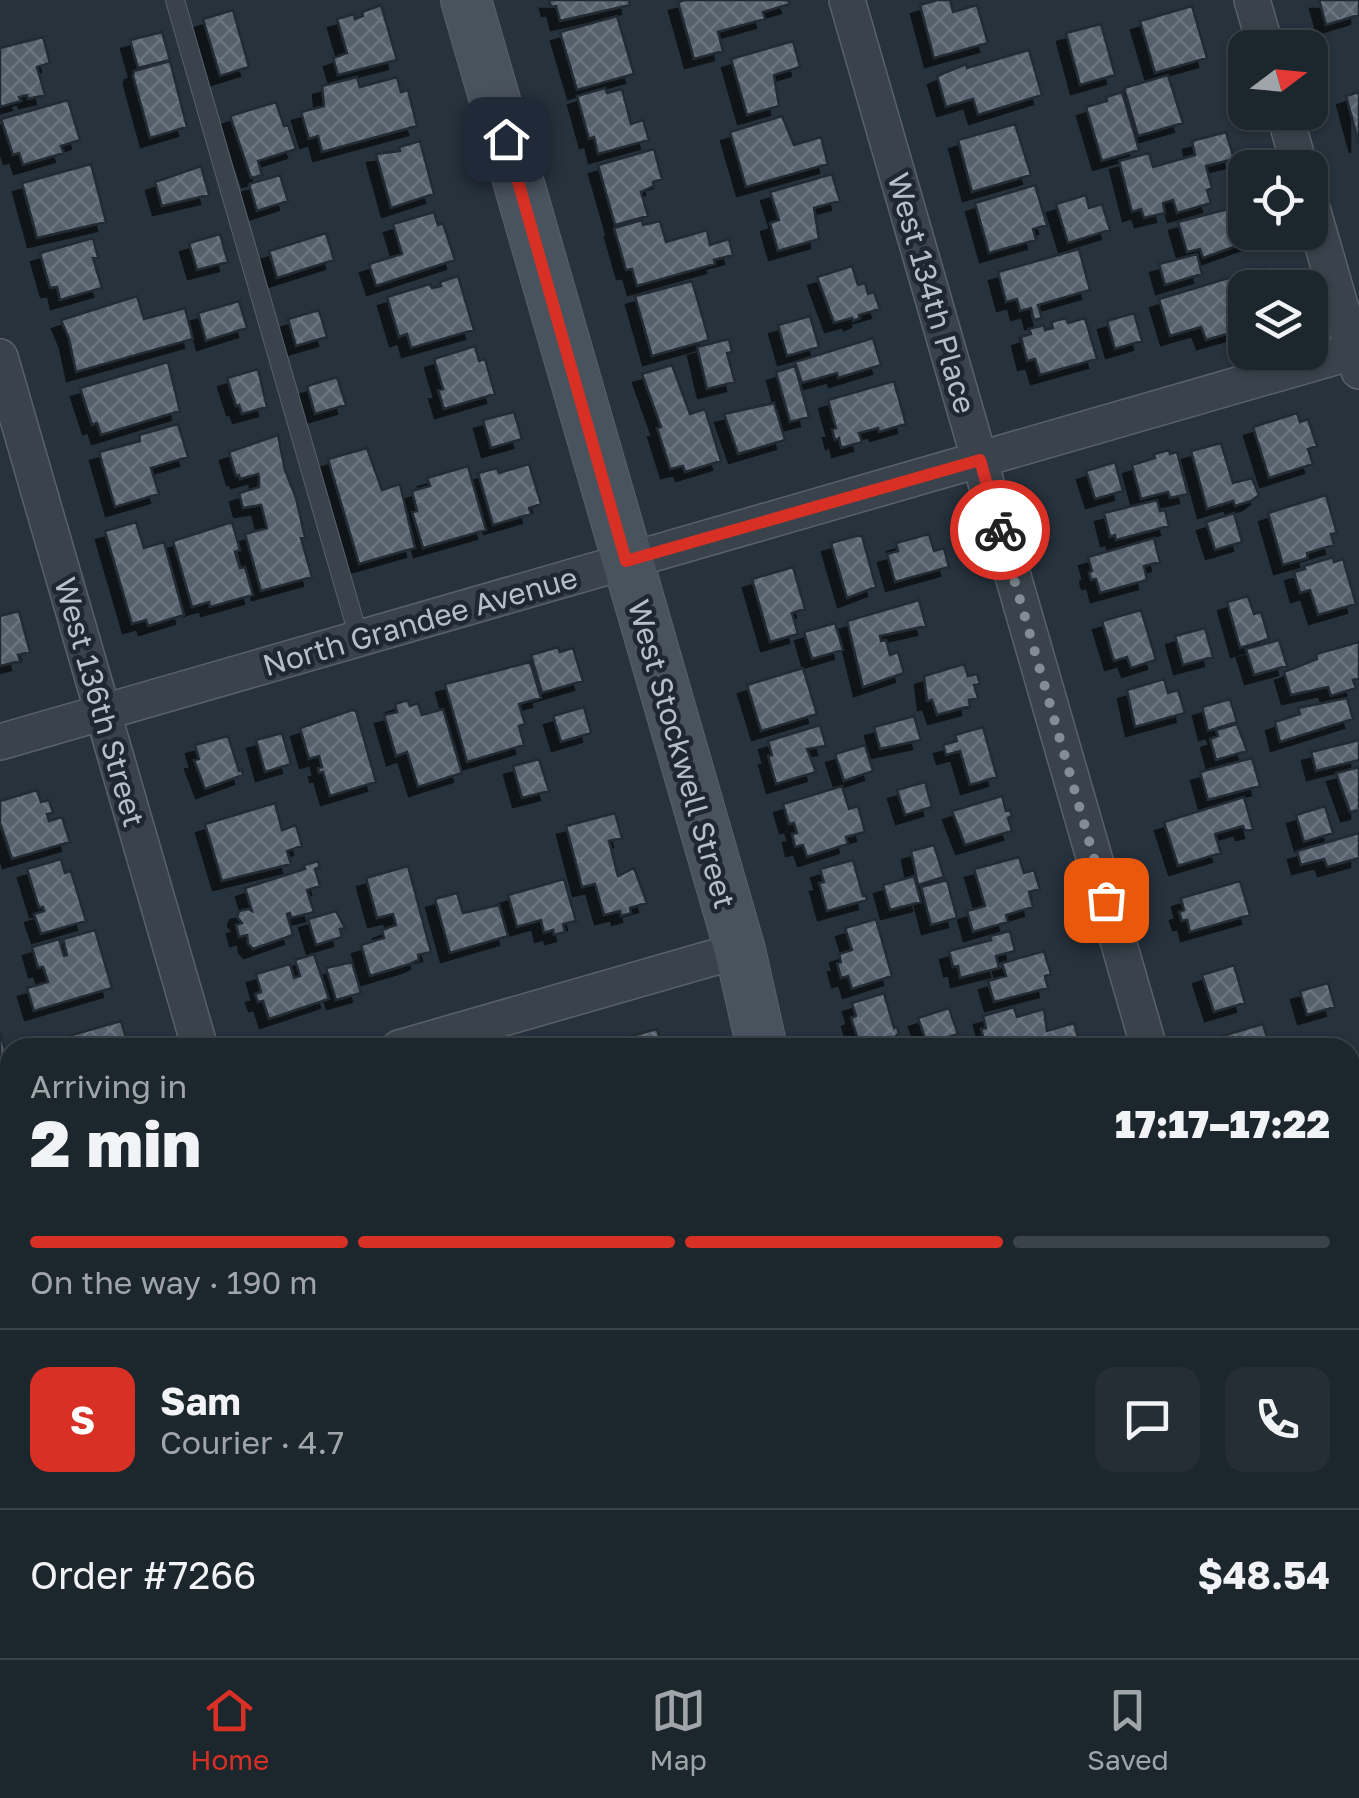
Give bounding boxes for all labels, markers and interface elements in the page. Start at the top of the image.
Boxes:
north arrow [1228,30,1328,130]
map controls [1228,30,1328,370]
pin [464,97,549,182]
icon: home [479,112,534,167]
button: locate [1228,150,1328,250]
street label: West 134th Place [880,169,984,417]
button: layers [1228,270,1328,370]
courier [950,480,1050,580]
icon: bike [973,503,1028,558]
street label: North Grandee Avenue [259,559,581,683]
street label: West 136th Street [47,573,153,831]
street label: West Stockwell Street [621,595,743,913]
pin [1064,858,1149,943]
icon: bag [1079,873,1134,928]
text: Arriving in [30,1067,187,1105]
text: 17:17–17:22 [1115,1101,1330,1146]
text: 2 min [30,1103,201,1181]
text: On the way · 190 m [30,1263,318,1301]
button: chat [1095,1367,1200,1472]
button: phone [1225,1367,1330,1472]
text: Sam [160,1378,241,1423]
text: S [70,1397,95,1442]
text: Courier · 4.7 [160,1423,344,1461]
text: Order #7266 [30,1552,256,1597]
text: $48.54 [1197,1552,1330,1597]
tab: Home [190,1683,269,1776]
tab: Map [650,1683,707,1776]
tab: Saved [1087,1683,1169,1776]

